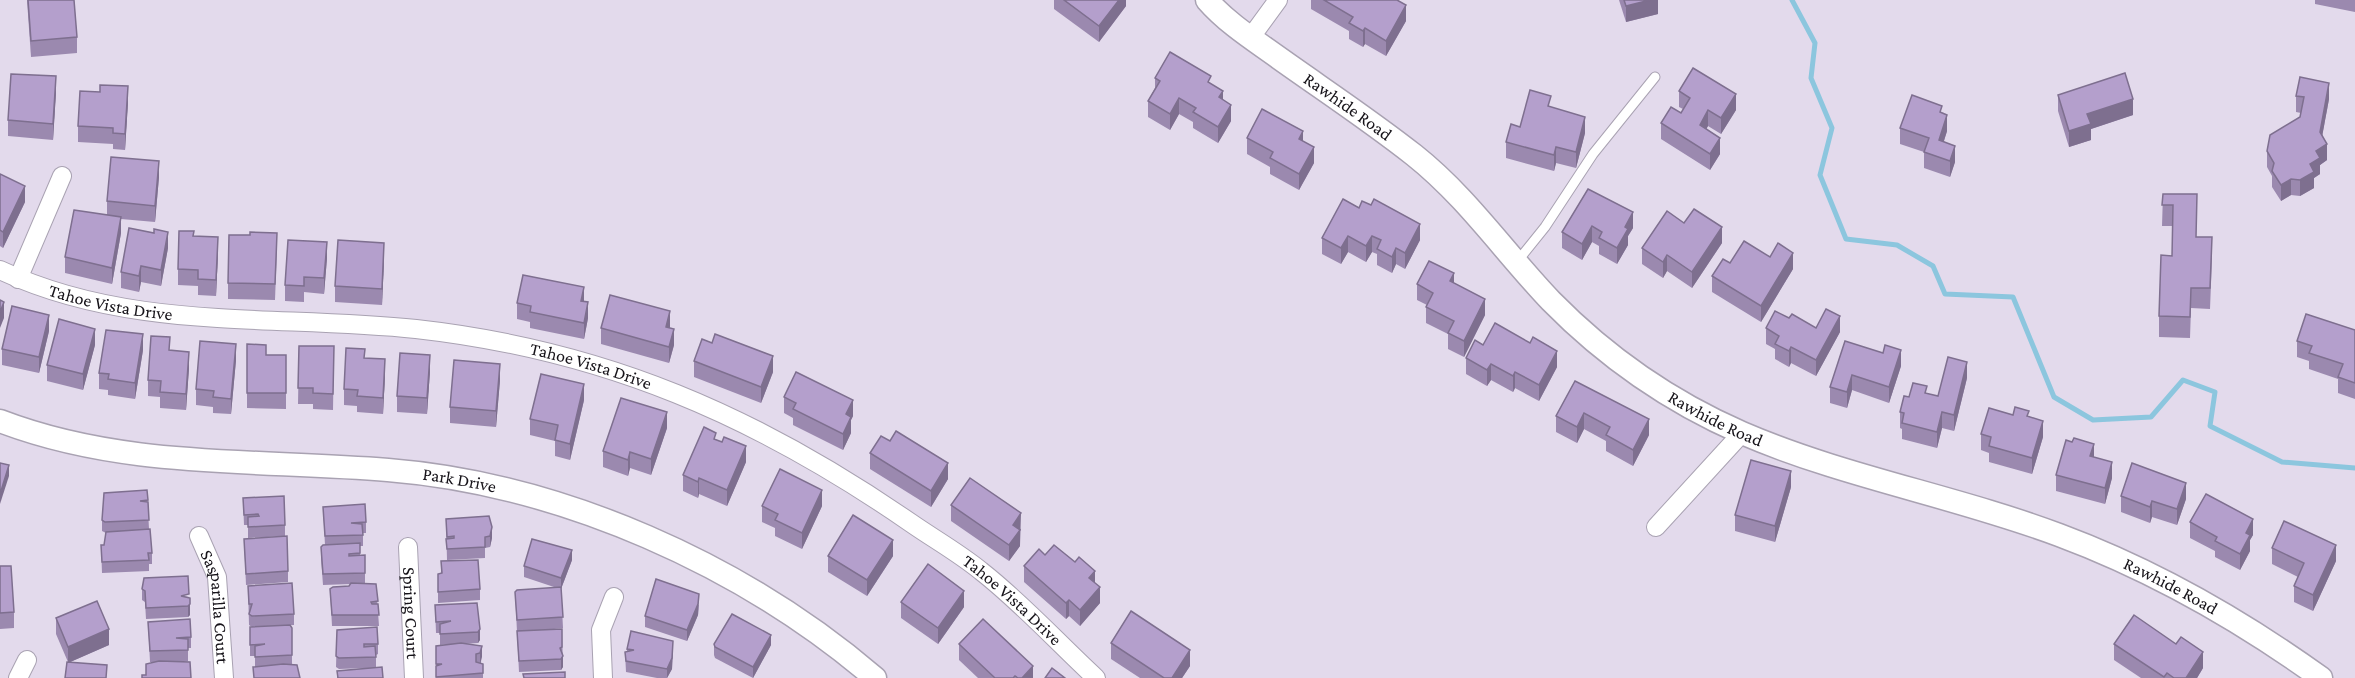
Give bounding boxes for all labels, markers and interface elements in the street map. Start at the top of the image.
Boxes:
street label: Rawhide Road [1300,69,1396,145]
street label: Tahoe Vista Drive [46,280,174,324]
street label: Tahoe Vista Drive [528,338,655,393]
street label: Rawhide Road [1665,387,1766,451]
street label: Park Drive [421,464,498,497]
street label: Sasparilla Court [196,547,233,665]
street label: Tahoe Vista Drive [959,551,1066,649]
street label: Rawhide Road [2121,553,2222,619]
street label: Spring Court [399,566,423,660]

